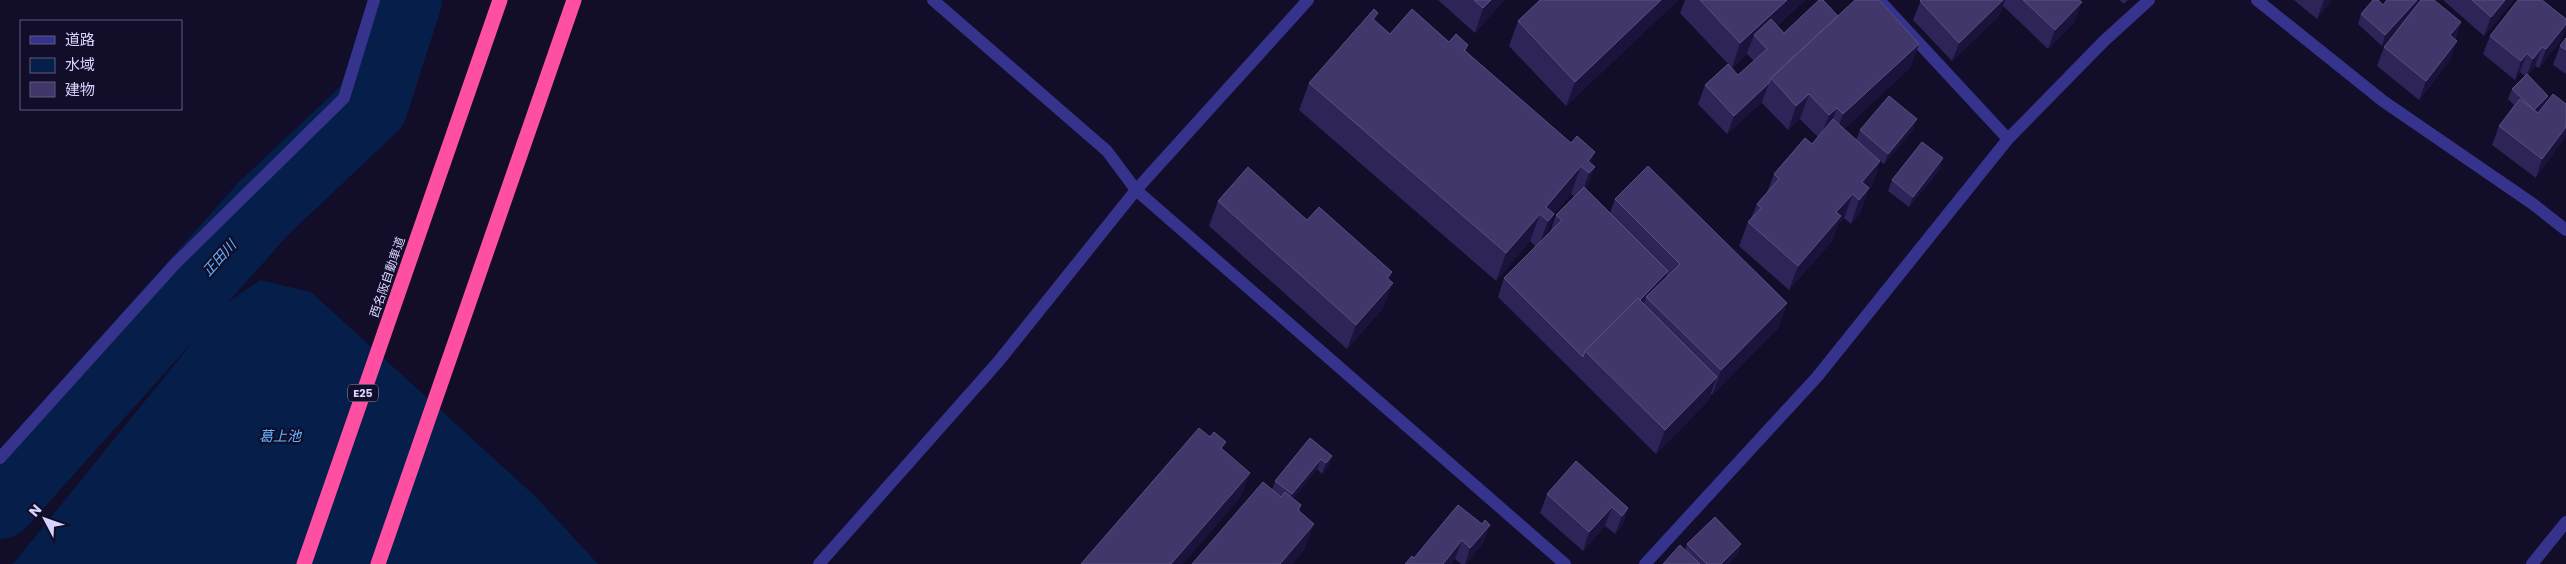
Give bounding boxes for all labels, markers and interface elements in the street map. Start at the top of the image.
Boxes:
legend [20,20,182,110]
text: 道路 [65,29,95,50]
text: 水域 [65,54,95,75]
text: 建物 [65,79,95,100]
water label: 正田川 [198,234,242,280]
street label: 西名阪自動車道 [365,235,409,319]
road number: E25 [348,384,378,402]
water label: 葛上池 [259,426,303,446]
north arrow [20,494,70,544]
text: N [24,500,46,521]

